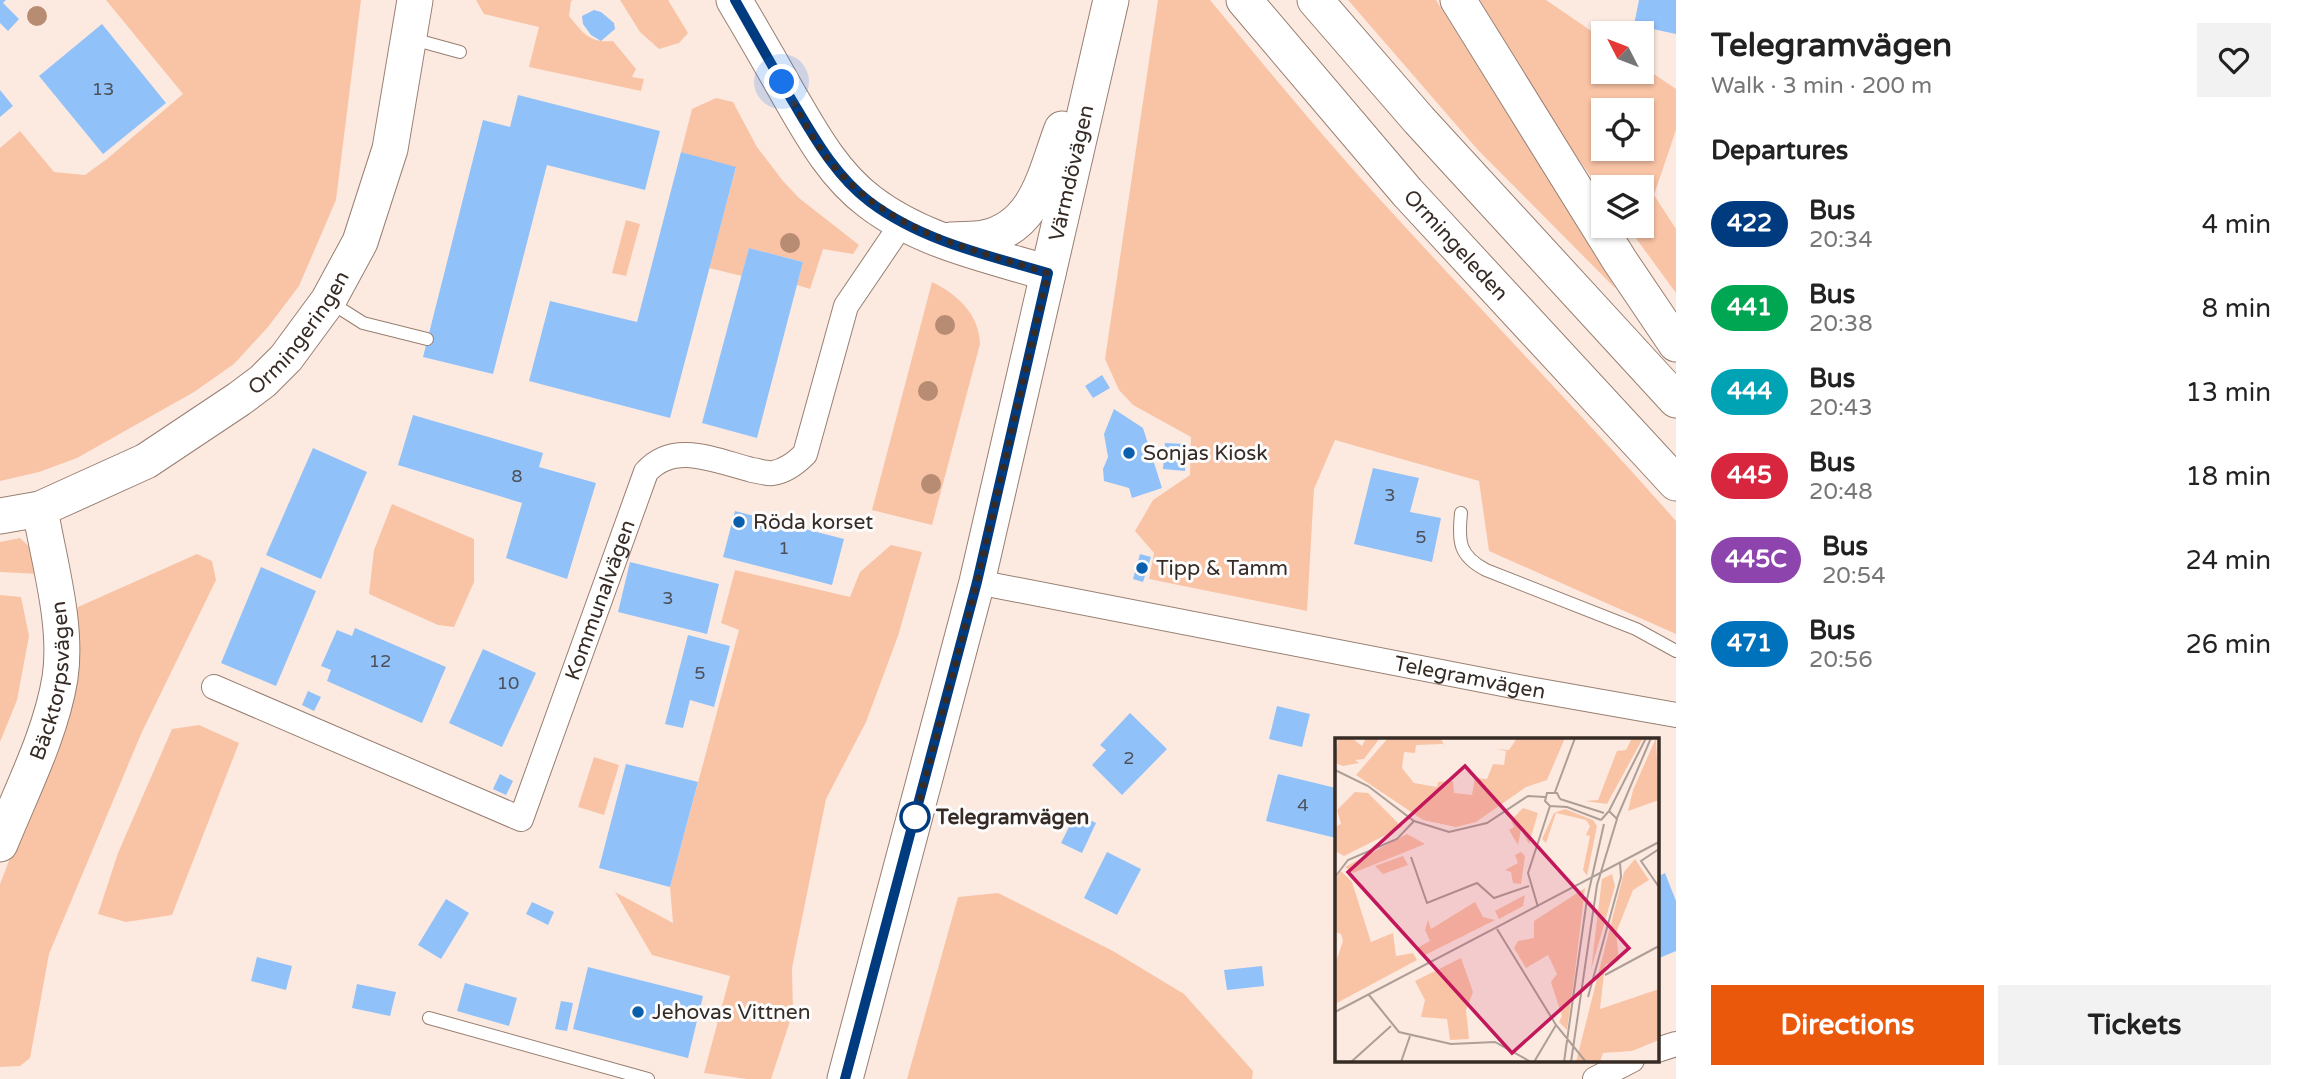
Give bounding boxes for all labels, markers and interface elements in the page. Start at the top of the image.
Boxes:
north arrow [1591,21,1654,84]
map controls [1591,21,1654,238]
button: heart [2197,23,2271,97]
text: Telegramvägen [1711,26,1952,65]
your location [764,64,799,99]
text: Walk · 3 min · 200 m [1711,72,1932,100]
house number: 13 [92,78,114,100]
button: locate [1591,98,1654,161]
street label: Värmdövägen [1044,102,1099,244]
text: Departures [1711,135,1848,166]
button: layers [1591,175,1654,238]
street label: Ormingeleden [1398,185,1513,306]
text: Bus [1809,195,1855,226]
text: 422 [1727,209,1772,238]
text: 4 min [2202,209,2271,240]
text: 20:34 [1809,226,1873,254]
street label: Ormingeringen [243,267,355,401]
text: Bus [1809,279,1855,310]
text: 441 [1727,293,1772,322]
text: 8 min [2202,293,2271,324]
text: 20:38 [1809,310,1873,338]
text: Bus [1809,363,1855,394]
text: 444 [1727,377,1772,406]
text: 13 min [2185,377,2271,408]
text: 20:43 [1809,394,1873,422]
place label: Sonjas Kiosk [1143,441,1268,466]
marker: Sonjas Kiosk [1121,445,1137,461]
text: Bus [1809,447,1855,478]
text: 445 [1727,461,1772,490]
text: 18 min [2185,461,2271,492]
house number: 8 [511,465,523,487]
text: 20:48 [1809,478,1873,506]
house number: 3 [1384,484,1396,506]
place label: Röda korset [753,510,873,535]
marker: Röda korset [731,514,747,530]
street label: Kommunalvägen [560,516,641,684]
house number: 5 [1415,526,1427,548]
text: Bus [1822,531,1868,562]
house number: 1 [778,537,790,559]
text: 445C [1725,545,1787,574]
text: 24 min [2185,545,2271,576]
place label: Tipp & Tamm [1156,556,1288,581]
marker: Tipp & Tamm [1134,560,1150,576]
text: 20:54 [1822,562,1886,590]
house number: 3 [662,587,674,609]
street label: Bäcktorpsvägen [25,600,75,764]
text: Bus [1809,615,1855,646]
text: 471 [1727,629,1772,658]
text: 26 min [2185,629,2271,660]
text: 20:56 [1809,646,1873,674]
house number: 12 [369,650,391,672]
street label: Telegramvägen [1392,651,1547,705]
house number: 5 [694,662,706,684]
house number: 10 [497,672,519,694]
inset map [1335,738,1658,1062]
house number: 2 [1123,747,1135,769]
house number: 4 [1297,794,1309,816]
marker: Telegramvägen [900,802,930,832]
place label: Telegramvägen [935,805,1089,830]
button: Directions [1711,985,1984,1065]
button: Tickets [1998,985,2271,1065]
place label: Jehovas Vittnen [652,1000,811,1025]
marker: Jehovas Vittnen [630,1004,646,1020]

